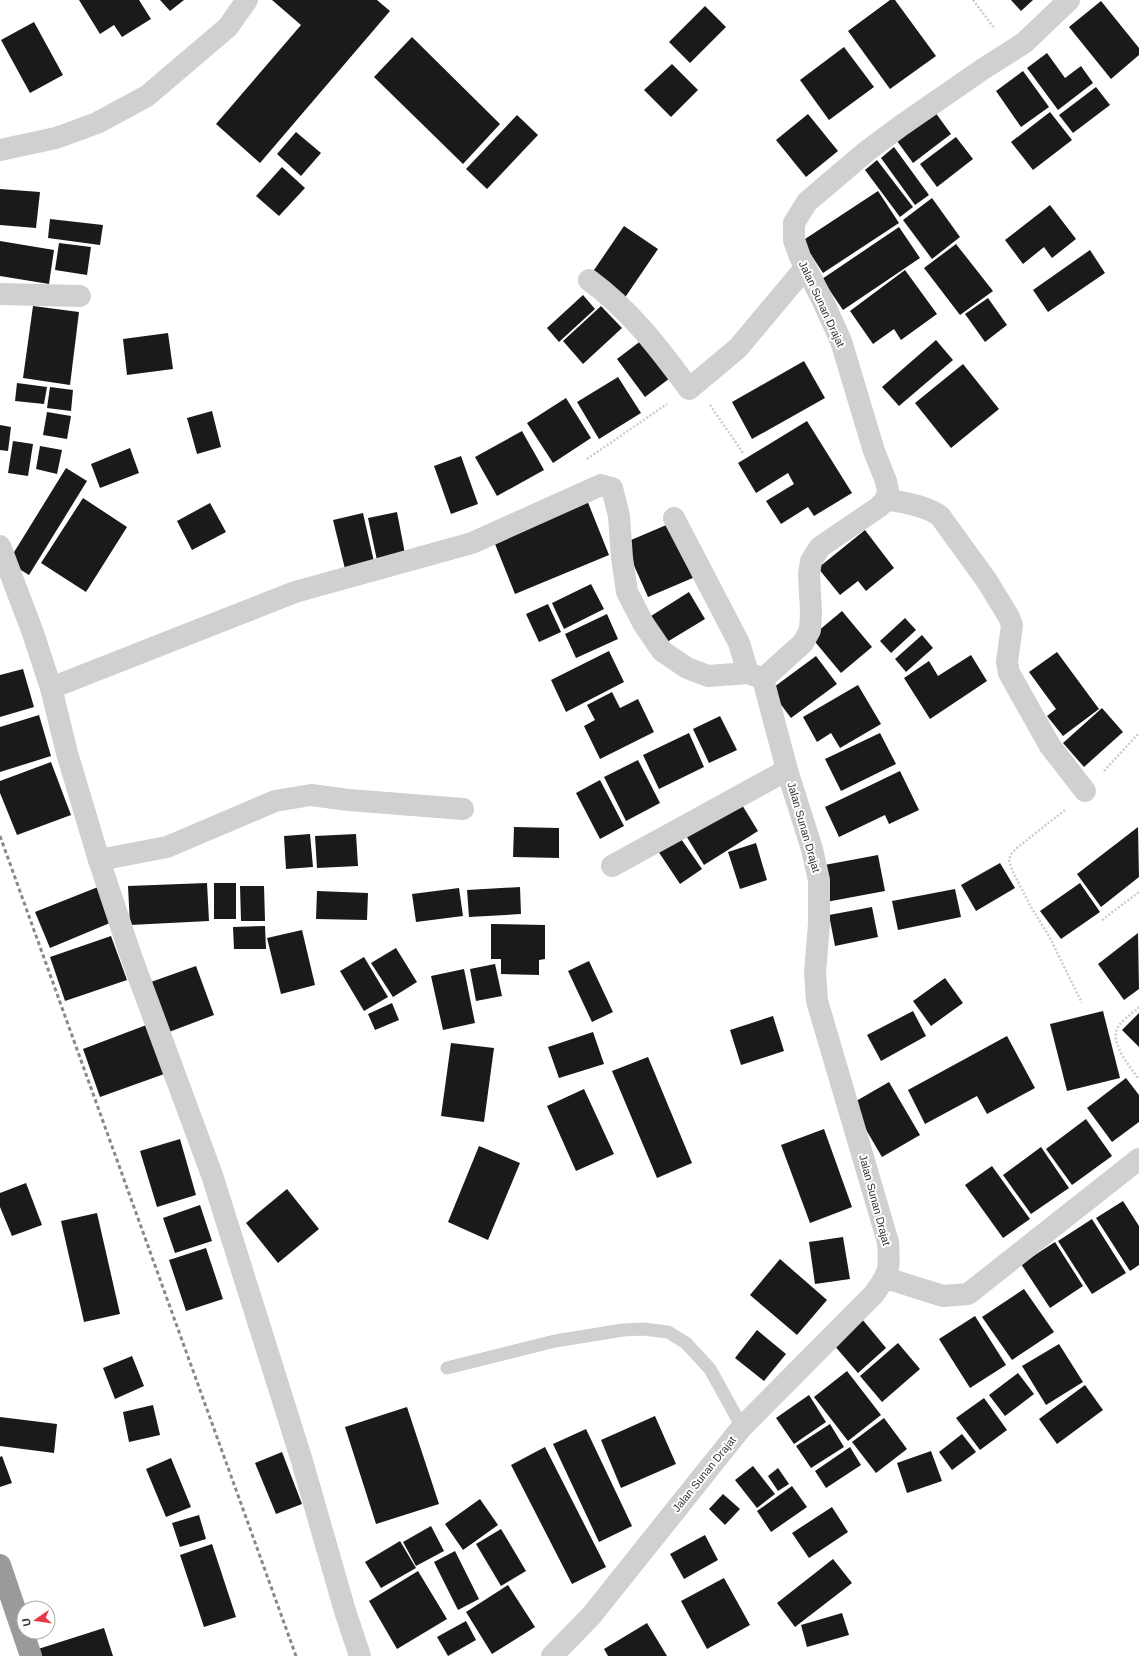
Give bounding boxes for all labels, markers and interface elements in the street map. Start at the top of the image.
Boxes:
street label: Jalan Sunan Drajat [797,259,847,349]
street label: Jalan Sunan Drajat [785,780,823,874]
street label: Jalan Sunan Drajat [857,1153,893,1247]
street label: Jalan Sunan Drajat [670,1434,738,1514]
north arrow [16,1600,56,1640]
text: U [20,1617,33,1627]

